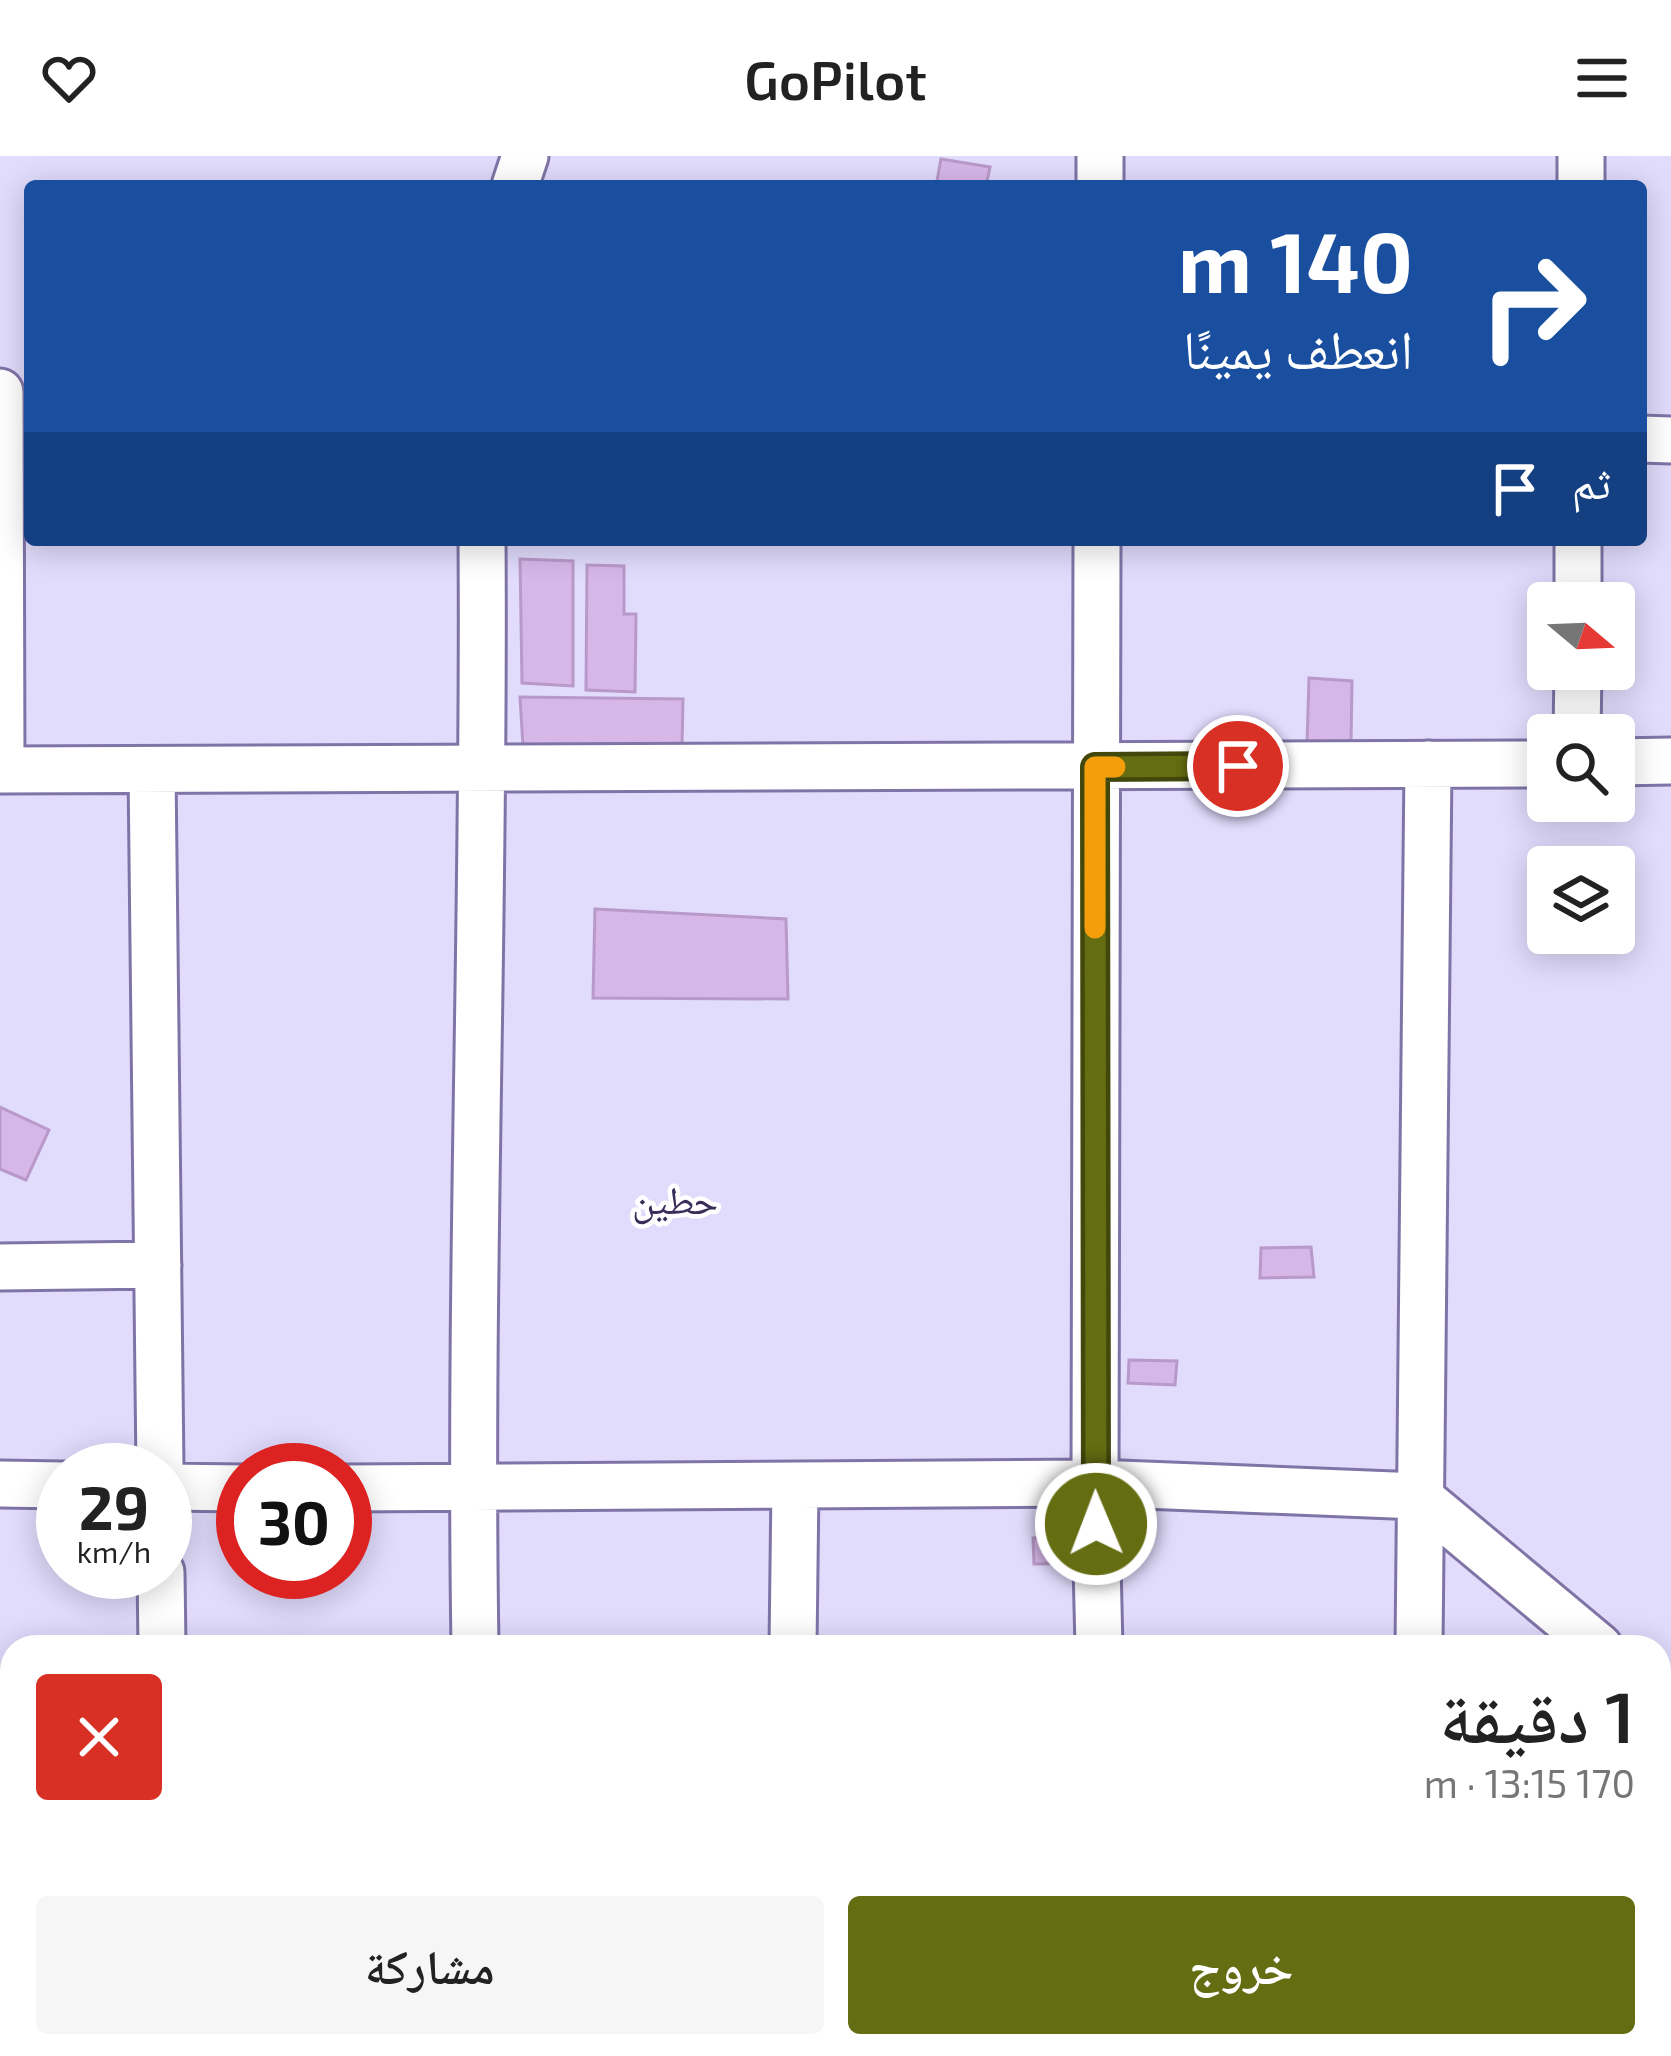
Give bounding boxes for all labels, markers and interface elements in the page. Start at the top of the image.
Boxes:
icon: heart [36,45,102,111]
icon: menu [1569,45,1635,111]
text: GoPilot [744,46,927,111]
text: 140 m [1178,209,1413,310]
icon: right [1455,228,1611,384]
text: انعطف يمينًا [1183,315,1413,380]
text: ثم [1572,454,1611,508]
icon: arrive [1482,456,1548,522]
north arrow [1527,582,1635,690]
map controls [1527,582,1635,954]
button: search [1527,714,1635,822]
pin [1187,715,1289,817]
icon: arrive [1205,733,1271,799]
button: layers [1527,846,1635,954]
district label: حطين [632,1175,718,1225]
speed limit sign: 30 [216,1443,372,1599]
position arrow [1033,1461,1159,1587]
text: 29 [79,1470,149,1542]
text: km/h [77,1533,151,1569]
text: 1 دقيقة [1440,1671,1635,1757]
button: close [36,1674,162,1800]
text: 170 m · 13:15 [1424,1759,1635,1806]
button: مشاركة [36,1896,824,2034]
button: خروج [848,1896,1635,2034]

